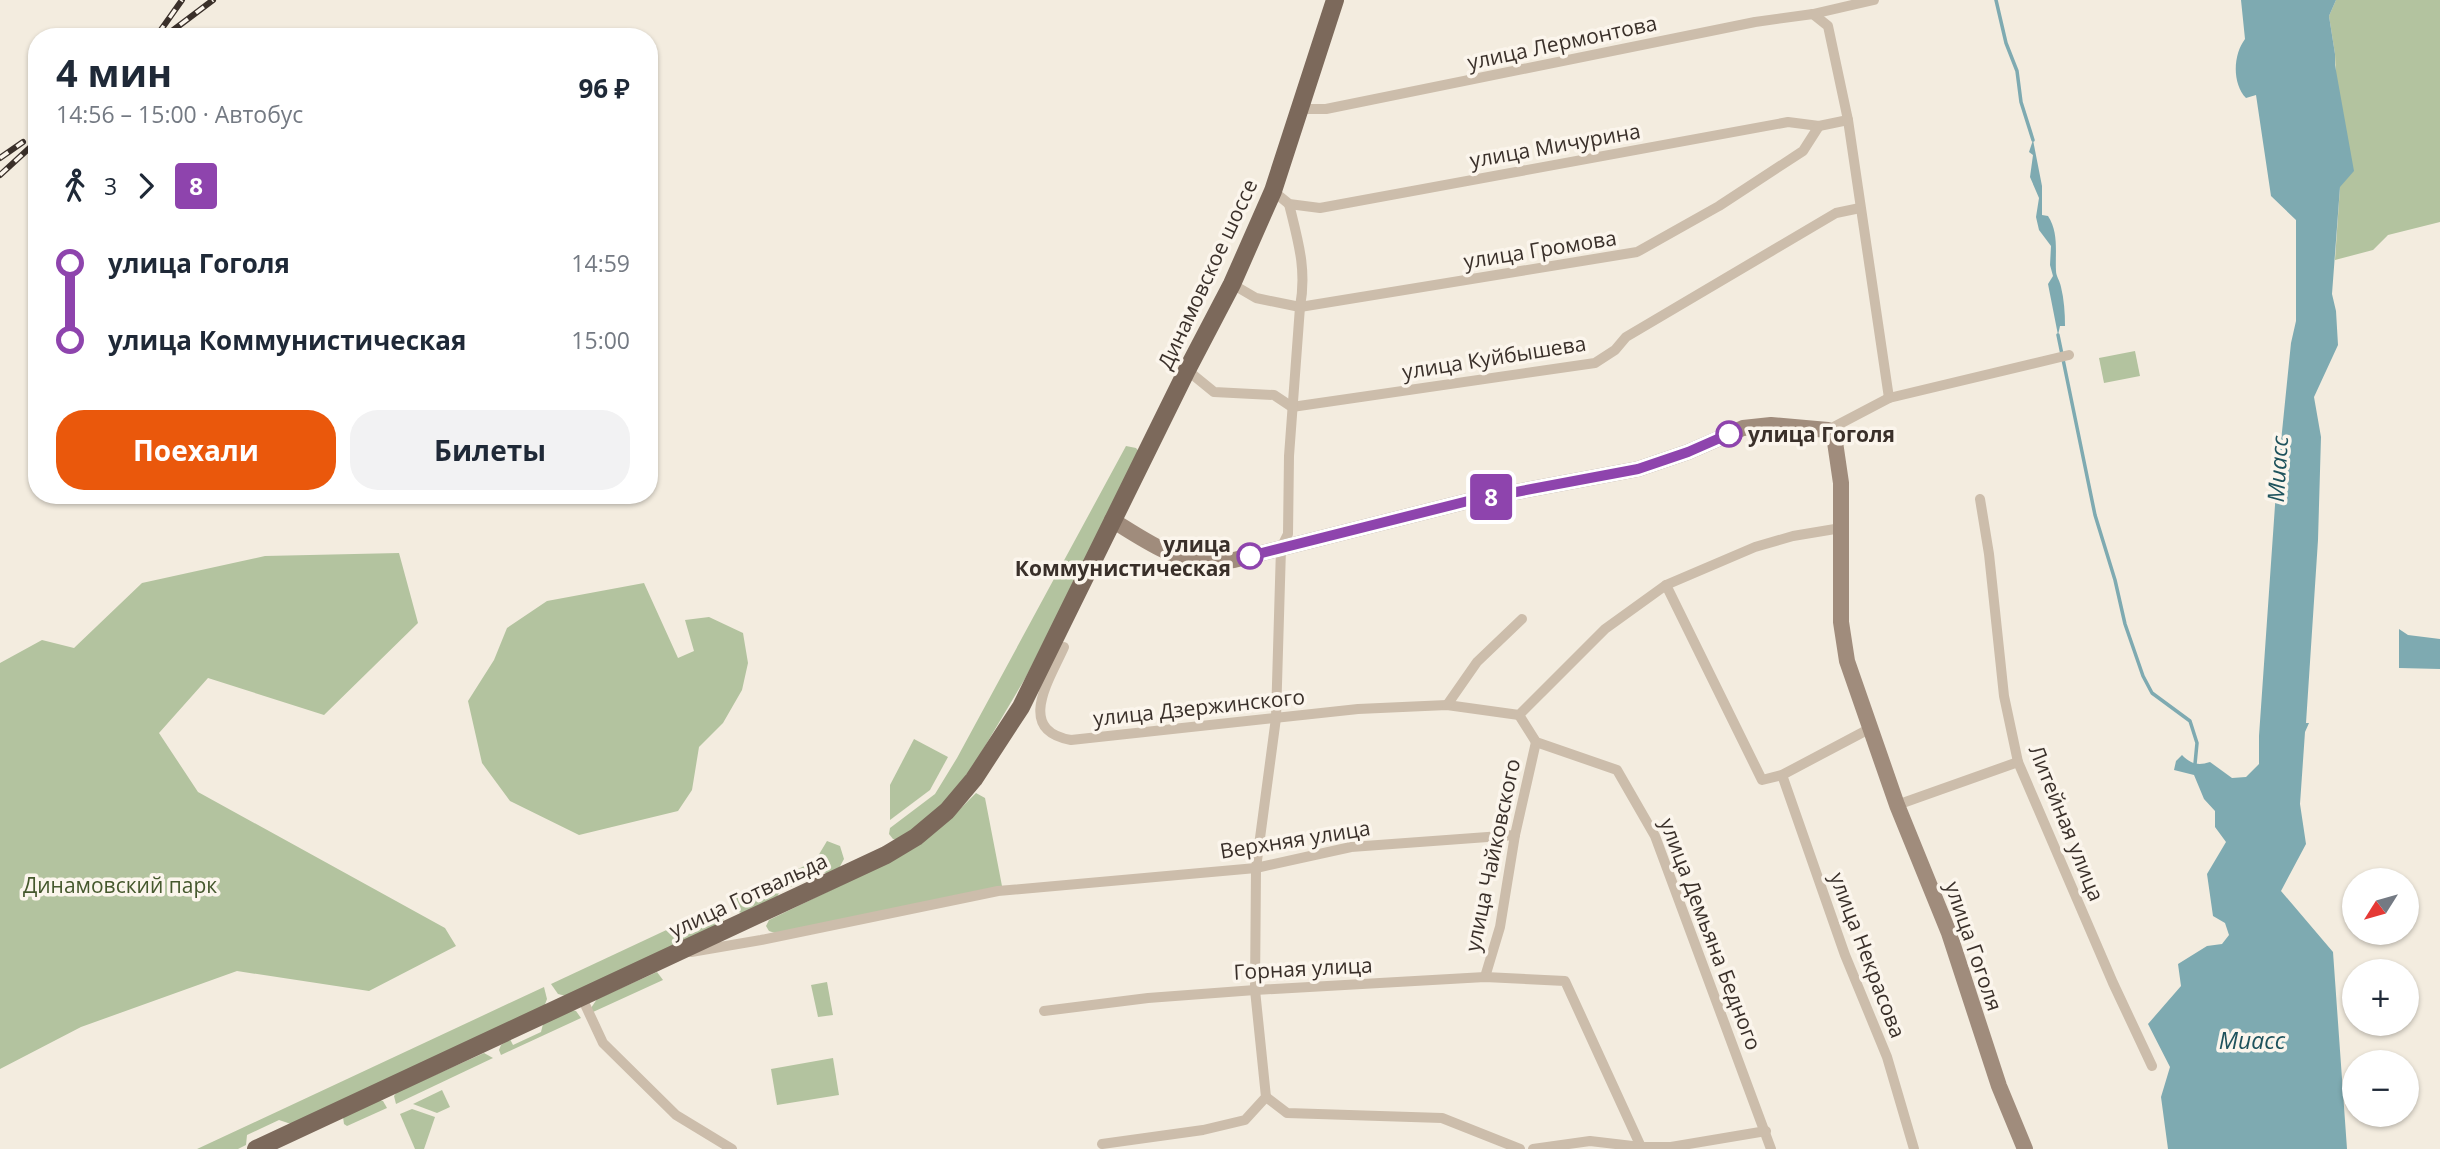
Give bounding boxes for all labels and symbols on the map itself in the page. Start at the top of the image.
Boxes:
street label: улица Лермонтова [1465,8,1659,76]
street label: улица Мичурина [1467,116,1643,174]
street label: Динамовское шоссе [1151,174,1263,374]
street label: улица Громова [1462,223,1618,275]
street label: улица Куйбышева [1400,329,1588,385]
place label: улица Гоголя [1748,420,1895,448]
marker: улица Гоголя [1716,421,1742,447]
water label: Миасс [2259,434,2295,503]
line badge: 8 [1468,474,1514,520]
place label: улица Коммунистическая [1015,530,1231,582]
marker: улица Коммунистическая [1237,543,1263,569]
street label: улица Дзержинского [1092,682,1306,732]
street label: Литейная улица [2023,741,2111,905]
street label: улица Чайковского [1458,756,1526,954]
street label: Верхняя улица [1218,813,1372,865]
street label: улица Демьяна Бедного [1654,814,1768,1054]
street label: улица Готвальда [664,846,832,944]
street label: улица Некрасова [1824,868,1912,1042]
north arrow [2342,868,2418,945]
park label: Динамовский парк [23,871,217,899]
street label: улица Гоголя [1939,878,2009,1014]
street label: Горная улица [1233,950,1373,986]
water label: Миасс [2219,1024,2286,1056]

